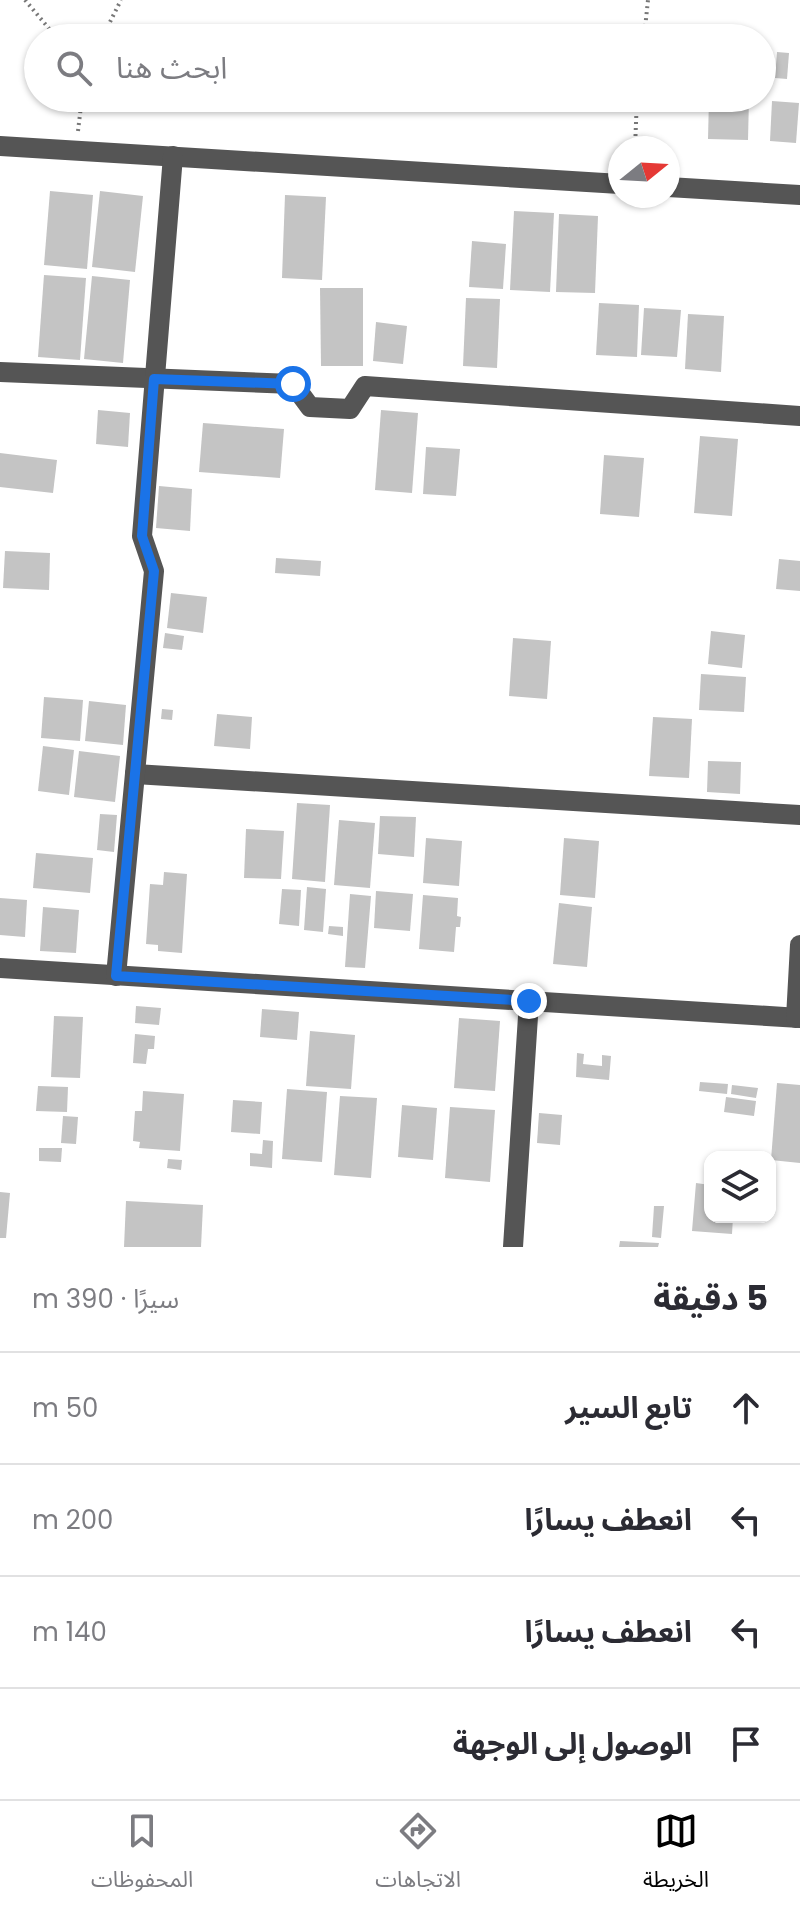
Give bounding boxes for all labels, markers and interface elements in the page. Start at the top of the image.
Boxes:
search box [24,24,776,112]
icon: search [52,46,96,90]
text: ابحث هنا [116,46,227,89]
north arrow [608,136,680,208]
route start [275,366,311,402]
route end [511,983,547,1019]
map controls [704,1151,776,1223]
button: layers [704,1151,776,1223]
text: 5 دقيقة [653,1274,768,1322]
text: سيرًا · 390 m [32,1281,179,1317]
text: تابع السير [565,1386,692,1429]
icon: ahead [724,1386,768,1430]
text: 50 m [32,1390,98,1426]
text: انعطف يسارًا [524,1498,692,1541]
icon: left [724,1498,768,1542]
text: 200 m [32,1502,113,1538]
text: انعطف يسارًا [524,1610,692,1653]
icon: left [724,1610,768,1654]
text: 140 m [32,1614,107,1650]
text: الوصول إلى الوجهة [453,1722,692,1765]
icon: arrive [724,1722,768,1766]
tab: المحفوظات [91,1809,193,1903]
tab: الاتجاهات [375,1809,461,1903]
tab: الخريطة [643,1809,709,1903]

